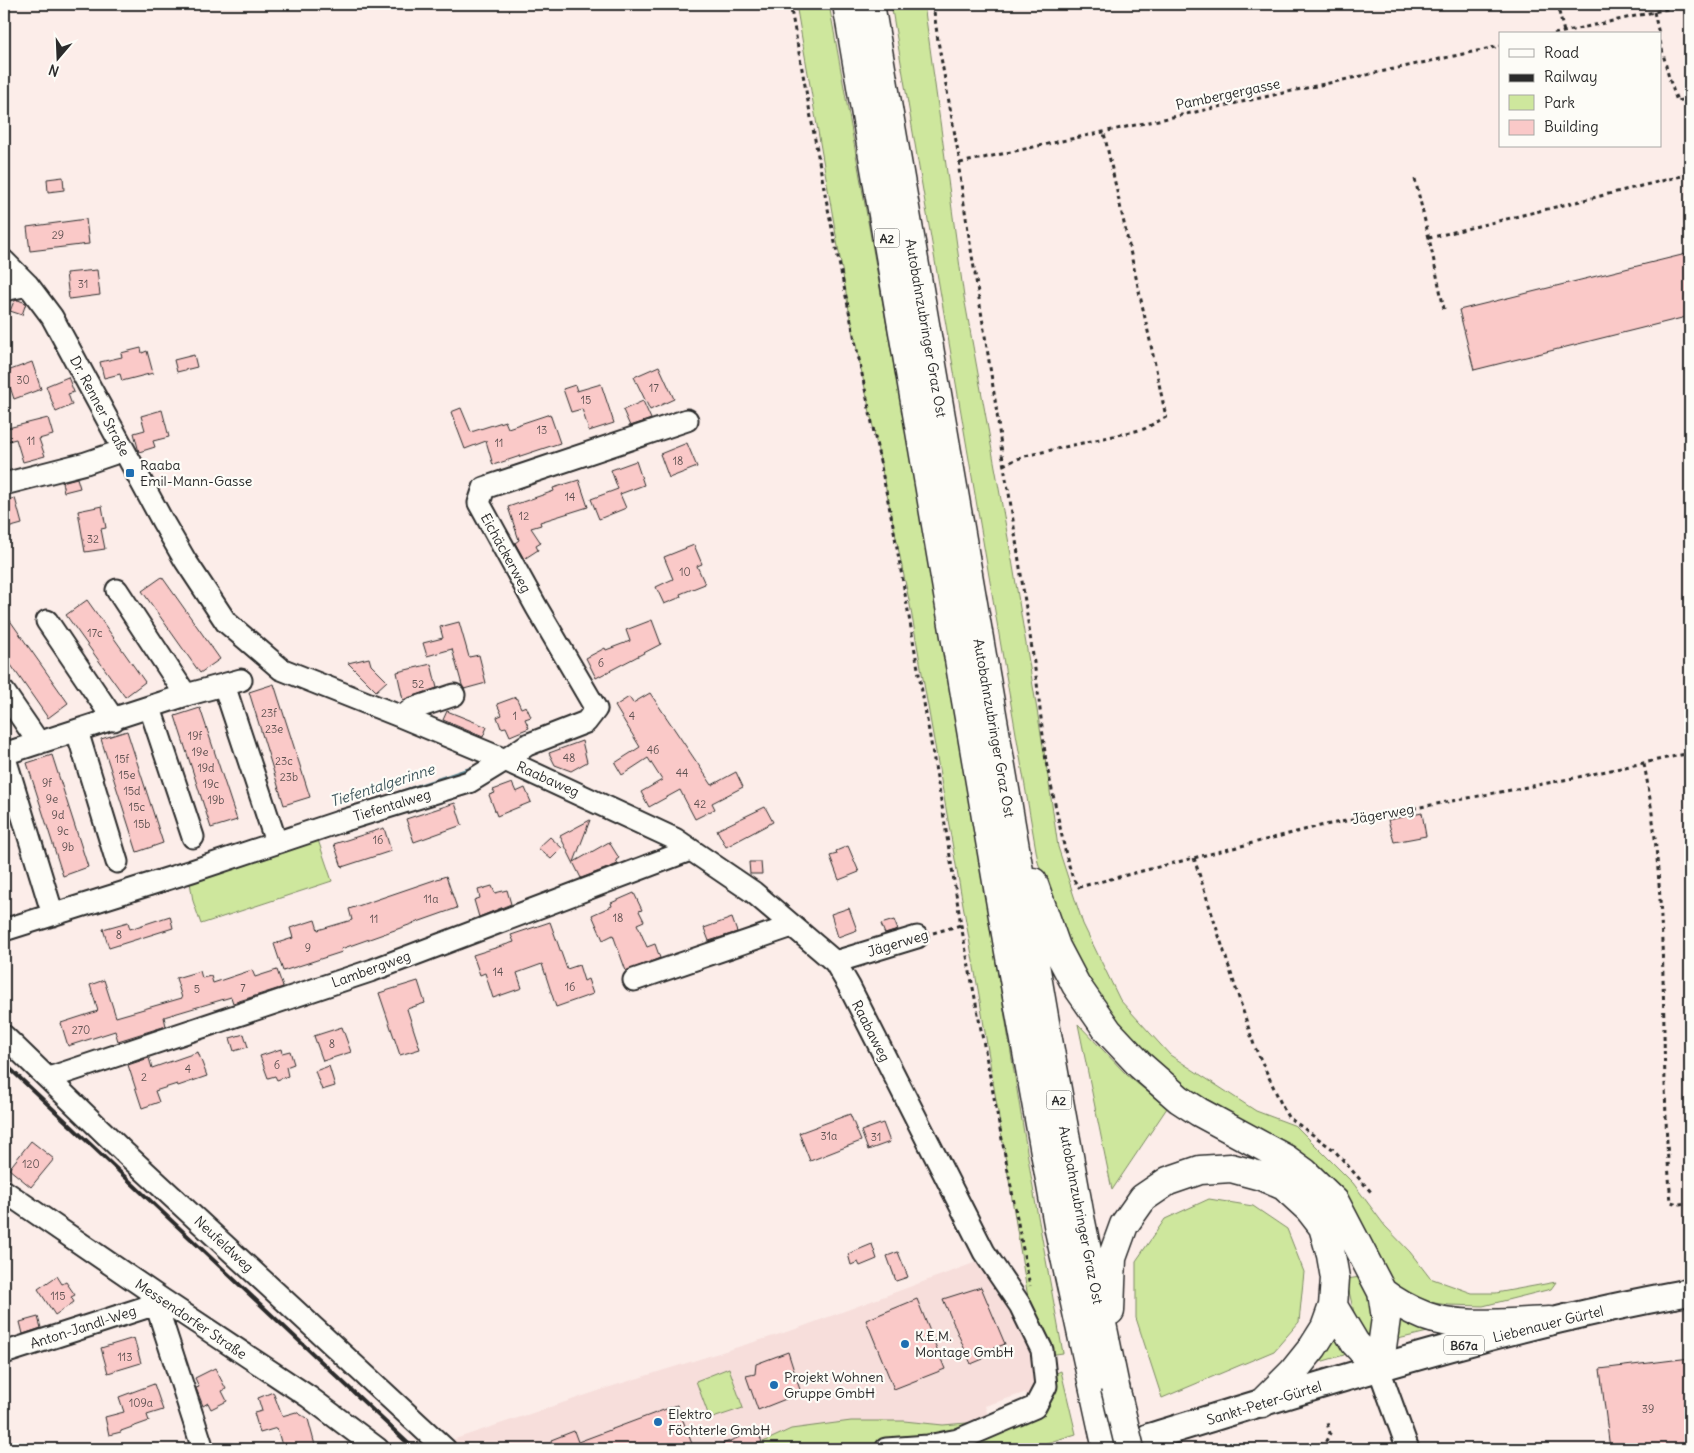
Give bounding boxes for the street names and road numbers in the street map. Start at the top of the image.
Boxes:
street label: Pambergergasse [1174,74,1282,114]
road number: A2 [874,228,900,248]
street label: Autobahnzubringer Graz Ost [901,237,951,419]
street label: Dr. Renner Straße [66,353,134,459]
street label: Eichäckerweg [477,510,535,596]
street label: Autobahnzubringer Graz Ost [969,637,1019,819]
street label: Raabaweg [514,757,582,801]
street label: Tiefentalweg [351,785,433,825]
street label: Jägerweg [1351,800,1415,828]
street label: Jägerweg [865,925,931,961]
street label: Lambergweg [329,946,413,992]
street label: Raabaweg [848,997,894,1065]
road number: A2 [1046,1090,1072,1110]
street label: Autobahnzubringer Graz Ost [1055,1124,1107,1306]
street label: Neufeldweg [191,1212,257,1276]
street label: Messendorfer Straße [132,1275,250,1363]
street label: Anton-Jandl-Weg [28,1301,138,1353]
street label: Liebenauer Gürtel [1491,1302,1605,1346]
road number: B67a [1444,1336,1484,1354]
street label: Sankt-Peter-Gürtel [1204,1377,1324,1429]

